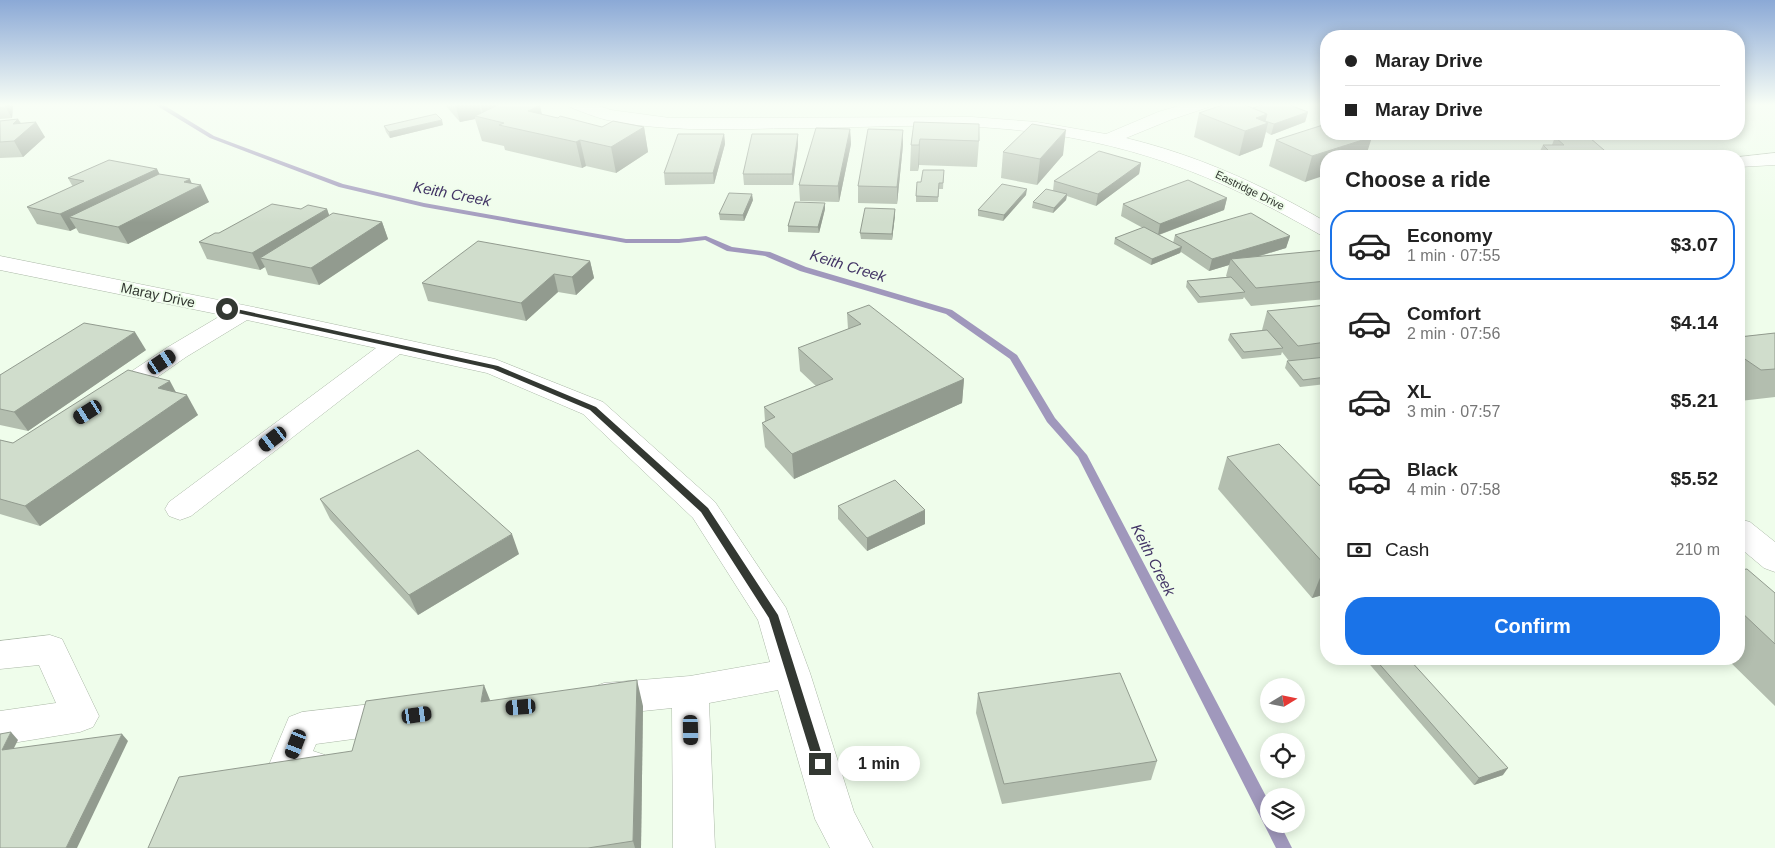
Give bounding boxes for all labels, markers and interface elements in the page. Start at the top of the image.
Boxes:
text: Maray Drive [1375,50,1483,71]
text: Maray Drive [1375,99,1483,120]
text: Choose a ride [1345,167,1490,192]
street label: Eastridge Drive [1214,168,1286,212]
water label: Keith Creek [412,178,494,210]
icon: car [1347,223,1392,268]
text: Economy [1407,225,1493,246]
text: $3.07 [1670,234,1718,255]
water label: Keith Creek [808,246,890,286]
text: 1 min · 07:55 [1407,247,1500,264]
street label: Maray Drive [119,279,197,311]
route start [216,298,238,320]
icon: car [1347,301,1392,346]
text: Comfort [1407,303,1481,324]
text: $4.14 [1670,312,1718,333]
text: 2 min · 07:56 [1407,325,1500,342]
car [145,347,178,377]
icon: car [1347,379,1392,424]
text: XL [1407,381,1431,402]
text: $5.21 [1670,390,1718,411]
car [71,398,104,426]
text: 3 min · 07:57 [1407,403,1500,420]
car [256,424,289,454]
icon: car [1347,457,1392,502]
text: Black [1407,459,1458,480]
text: $5.52 [1670,468,1718,489]
text: 4 min · 07:58 [1407,481,1500,498]
water label: Keith Creek [1128,521,1179,600]
icon: cash [1345,536,1373,564]
text: Cash [1385,539,1429,560]
text: 210 m [1676,541,1720,558]
button: Confirm [1345,597,1720,655]
north arrow [1260,678,1305,722]
map controls [1260,678,1305,833]
car [505,698,536,716]
car [401,705,432,725]
car [683,715,698,745]
car [283,727,308,761]
button: locate [1260,733,1305,778]
callout: 1 min [838,746,920,782]
route end [809,753,831,775]
text: 1 min [858,755,900,772]
button: layers [1260,788,1305,833]

